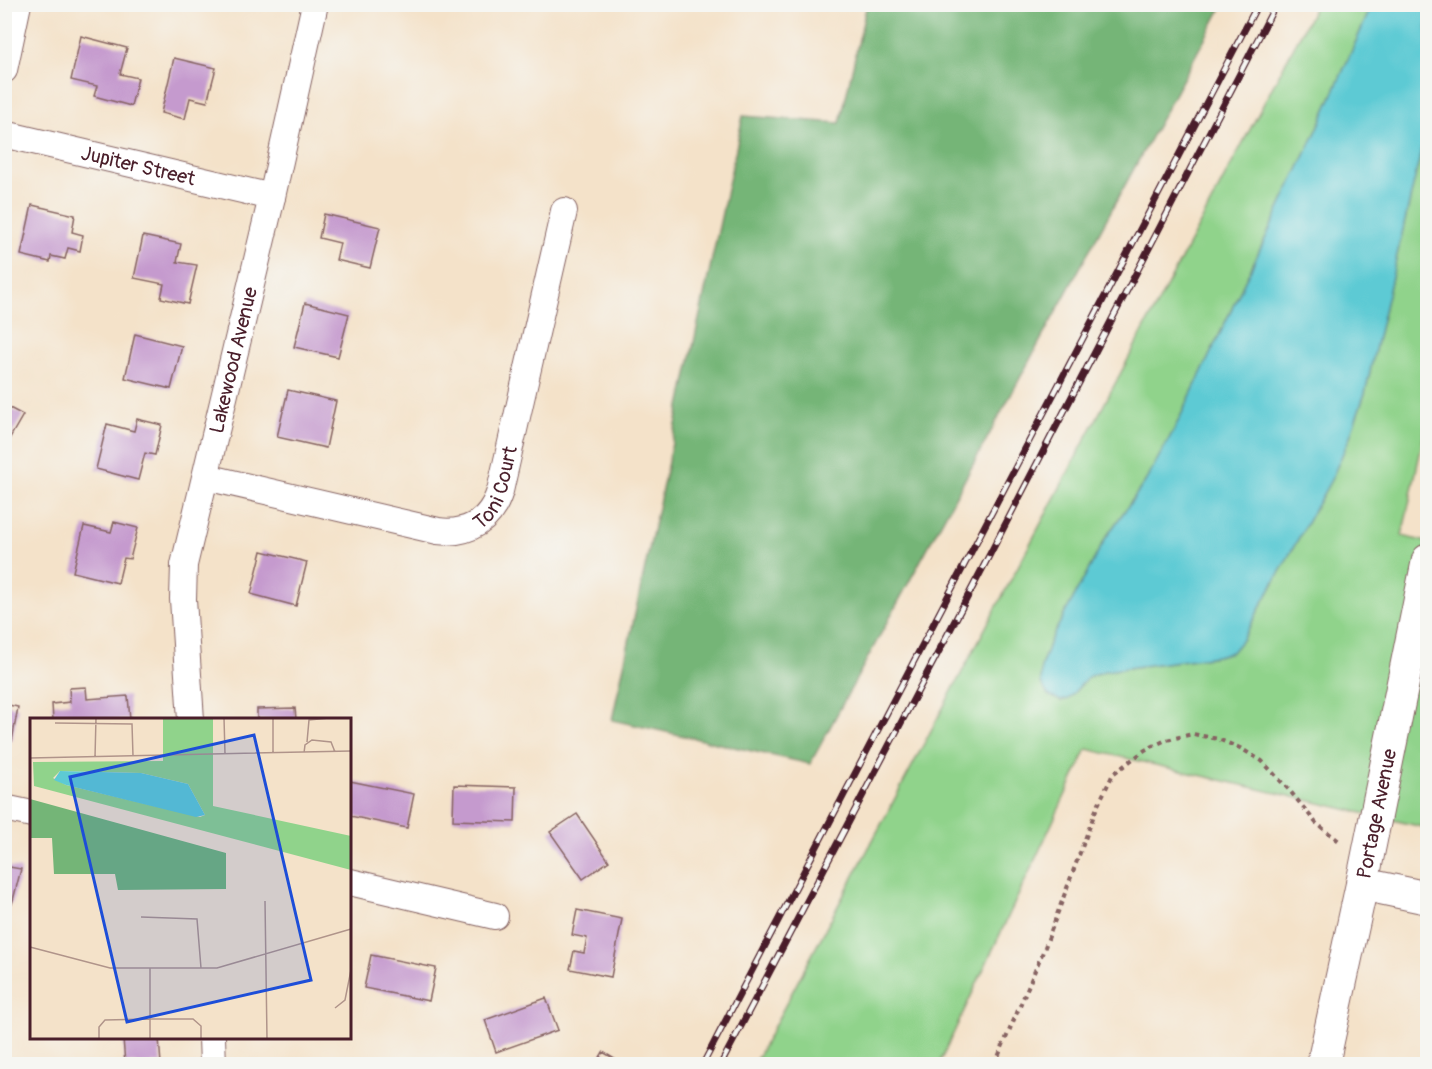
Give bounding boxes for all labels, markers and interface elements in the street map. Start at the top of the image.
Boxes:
street label: Jupiter Street [79,140,199,191]
street label: Lakewood Avenue [203,284,263,436]
street label: Toni Court [468,443,523,535]
inset map [30,718,351,1039]
street label: Portage Avenue [1351,746,1402,881]

